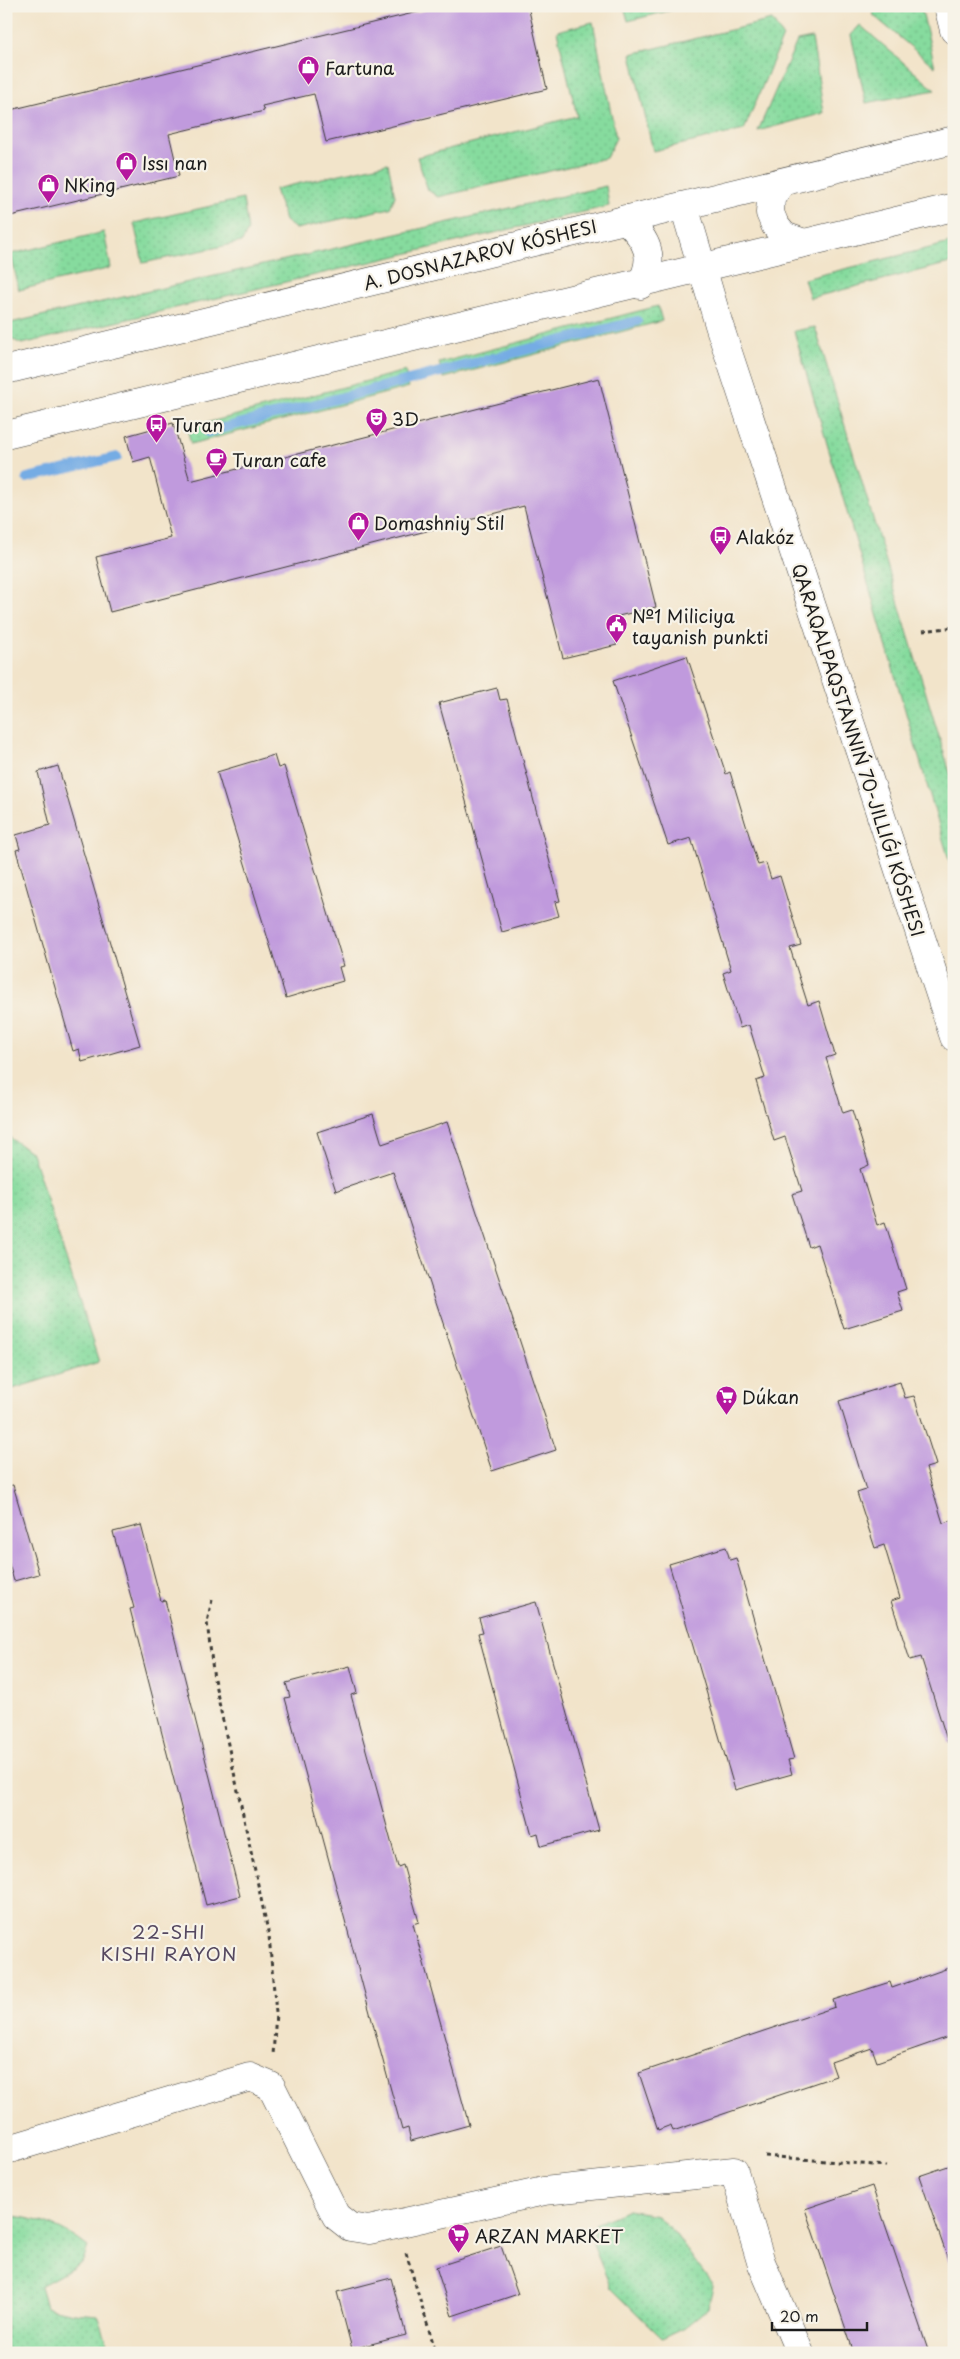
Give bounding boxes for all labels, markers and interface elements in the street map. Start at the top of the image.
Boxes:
place label: Fartuna [325,54,395,81]
shop icon: Fartuna [297,55,321,86]
place label: Issı nan [142,149,208,176]
shop icon: Issı nan [114,150,138,181]
place label: NKing [64,171,116,198]
shop icon: NKing [36,172,60,203]
street label: A. DOSNAZAROV KÓSHESI [360,212,600,296]
place label: 3D [392,405,419,432]
theatre icon: 3D [364,406,388,437]
place label: Turan [172,411,223,438]
bus stop icon: Turan [144,412,168,443]
place label: Turan cafe [232,446,327,473]
cafe icon: Turan cafe [204,447,228,478]
place label: Domashniy Stil [374,509,505,536]
shop icon: Domashniy Stil [346,510,370,541]
place label: Alakóz [736,523,794,550]
bus stop icon: Alakóz [708,524,732,555]
street label: QARAQALPAQSTANNIŃ 70-JILLIǴI KÓSHESI [786,560,932,940]
place label: №1 Miliciya tayanish punkti [632,602,769,650]
public building icon: №1 Miliciya tayanish punkti [604,613,628,644]
place label: Dúkan [742,1383,799,1410]
supermarket icon: Dúkan [714,1384,738,1415]
district label: 22-SHI KISHI RAYON [100,1917,238,1967]
place label: ARZAN MARKET [475,2222,624,2249]
supermarket icon: ARZAN MARKET [447,2223,471,2254]
scale bar [772,2299,868,2331]
text: 20 m [780,2304,819,2327]

